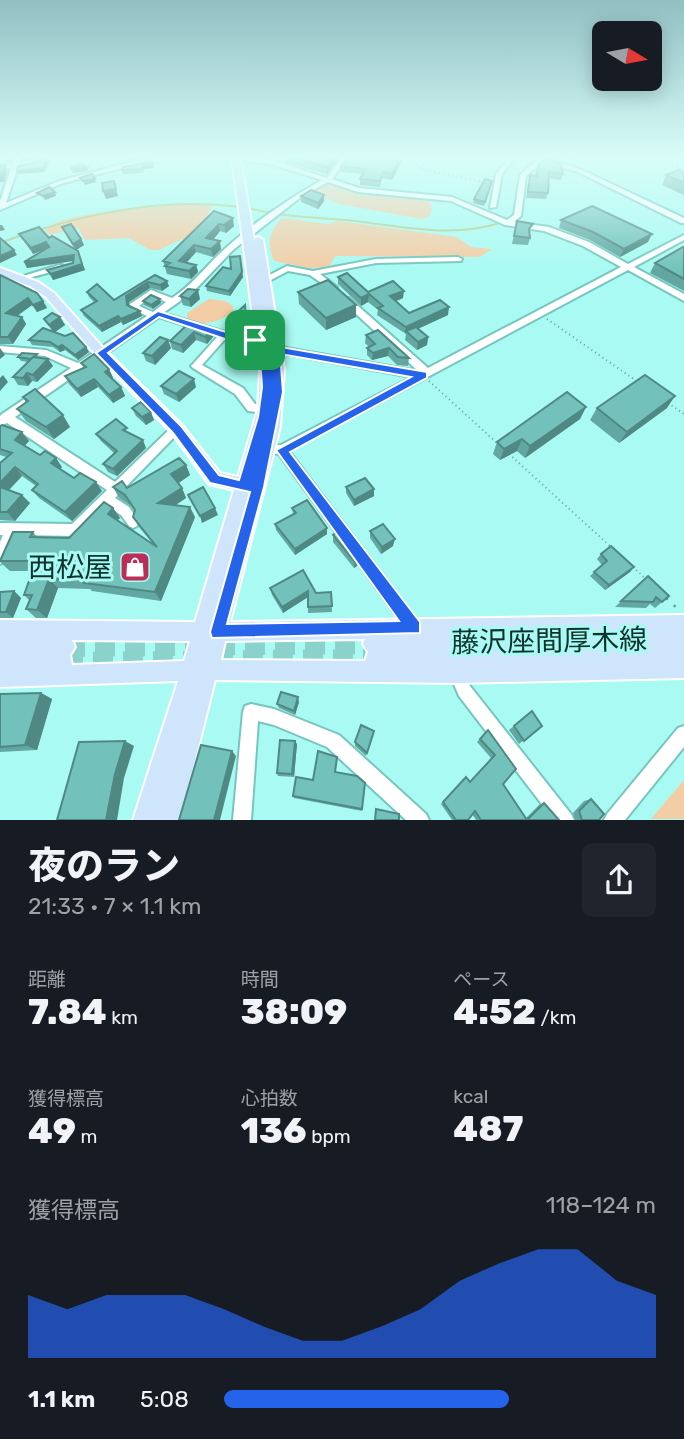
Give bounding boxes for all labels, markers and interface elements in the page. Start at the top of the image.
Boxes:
north arrow [592,21,662,91]
map controls [592,21,662,91]
pin [225,310,285,370]
icon: arrive [236,321,274,359]
shop icon: 西松屋 [118,550,152,584]
place label: 西松屋 [28,551,112,584]
street label: 藤沢座間厚木線 [451,623,647,659]
text: 夜のラン [28,843,180,889]
button: share [582,843,656,917]
text: 21:33 · 7 × 1.1 km [28,892,202,920]
text: 距離 [28,968,66,991]
text: 時間 [241,968,279,991]
text: ペース [453,968,509,991]
text: 7.84 [28,991,107,1033]
text: 38:09 [241,991,347,1033]
text: 4:52 [453,991,536,1033]
text: km [107,1006,138,1029]
text: /km [536,1006,576,1029]
text: kcal [453,1085,488,1108]
text: 獲得標高 [28,1087,104,1110]
text: 心拍数 [241,1087,298,1110]
text: 487 [453,1108,523,1150]
text: 49 [28,1110,76,1152]
text: 136 [241,1110,307,1152]
text: m [76,1125,97,1148]
text: bpm [307,1125,351,1148]
text: 118–124 m [546,1191,656,1219]
text: 獲得標高 [28,1196,120,1224]
text: 1.1 km [28,1385,95,1413]
text: 5:08 [140,1385,189,1413]

